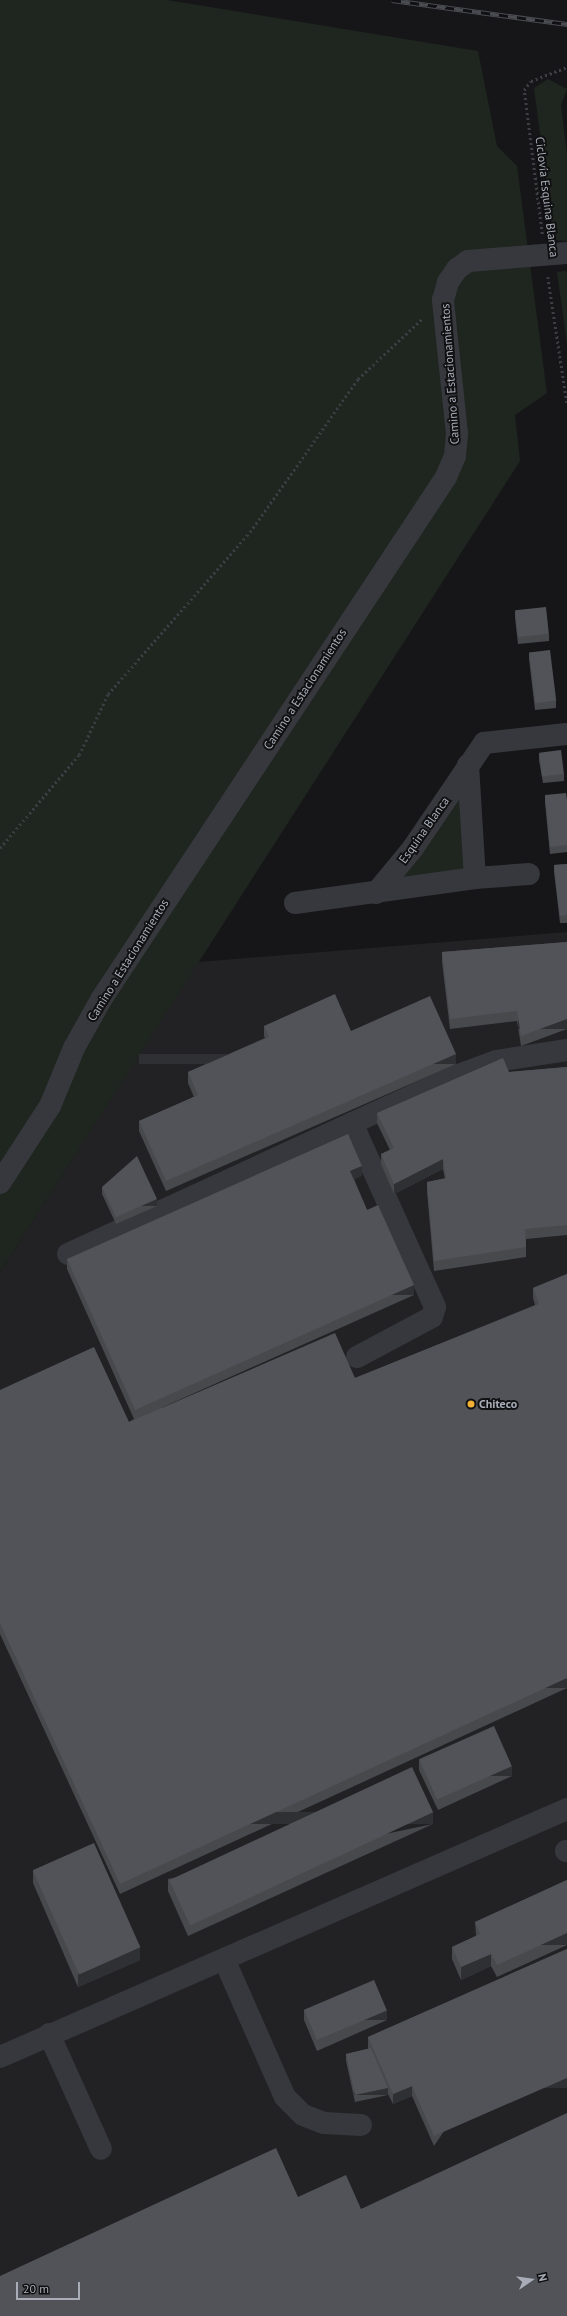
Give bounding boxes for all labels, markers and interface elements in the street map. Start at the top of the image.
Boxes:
street label: Ciclovía Esquina Blanca [532,136,562,258]
street label: Camino a Estacionamientos [438,303,462,445]
street label: Camino a Estacionamientos [261,626,349,752]
street label: Esquina Blanca [396,794,452,866]
street label: Camino a Estacionamientos [85,896,171,1024]
place label: Chiteco [479,1397,517,1411]
marker: Chiteco [466,1399,476,1409]
north arrow [511,2260,551,2300]
text: N [535,2272,550,2282]
scale bar [18,2274,82,2300]
text: 20 m [23,2281,49,2296]

